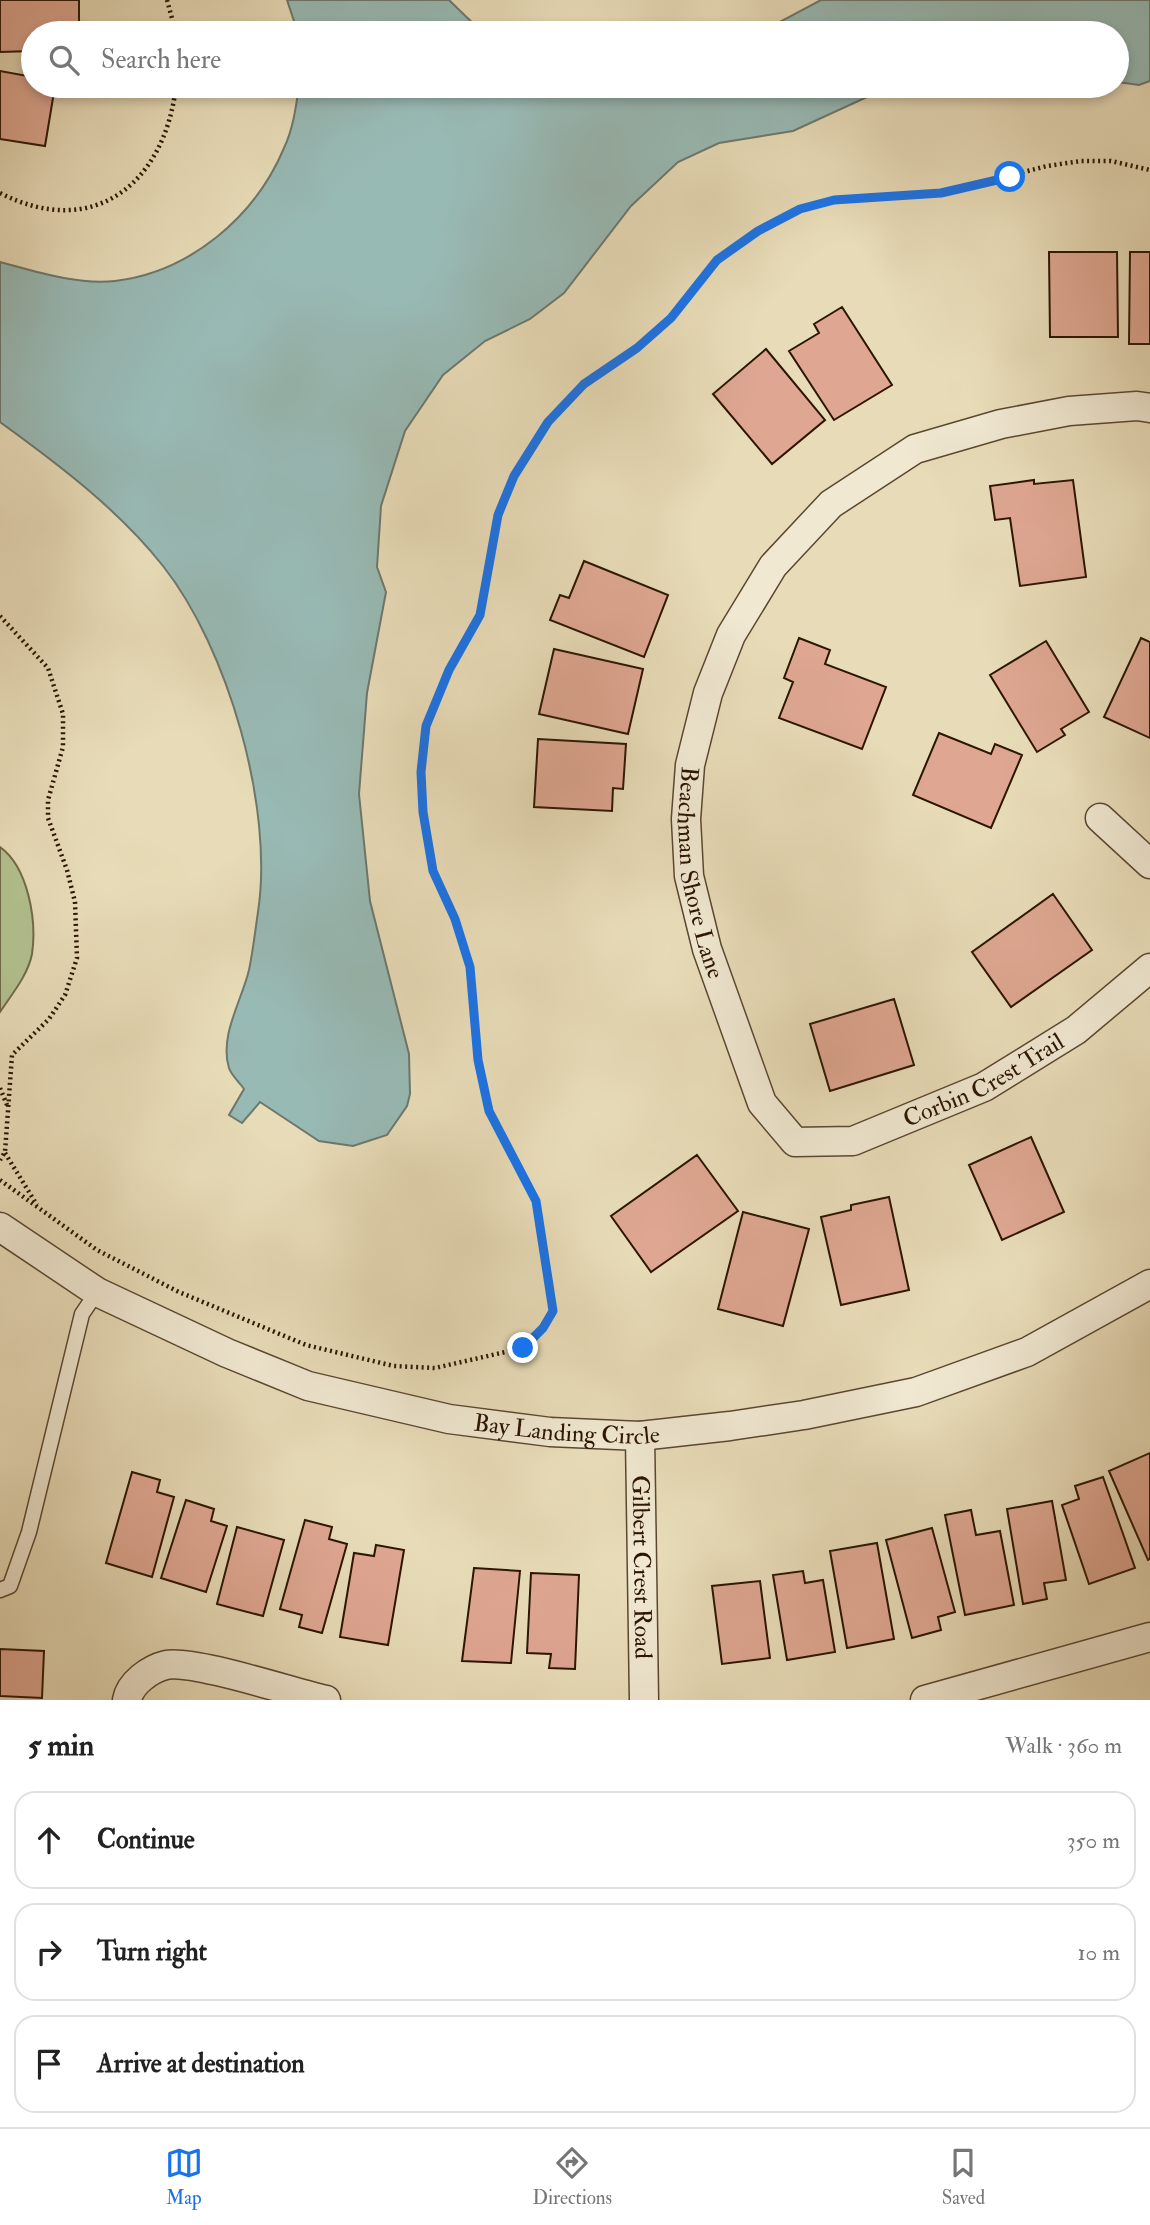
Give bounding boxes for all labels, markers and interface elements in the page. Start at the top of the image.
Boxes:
search box [21,21,1129,98]
icon: search [45,41,83,79]
text: Search here [101,44,221,76]
route start [994,161,1025,192]
street label: Beachman Shore Lane [670,765,731,983]
street label: Corbin Crest Trail [898,1026,1070,1135]
route end [507,1332,538,1363]
street label: Bay Landing Circle [472,1407,661,1452]
street label: Gilbert Crest Road [625,1475,658,1659]
text: 5 min [28,1727,94,1764]
text: Walk · 360 m [1005,1731,1122,1760]
icon: ahead [30,1821,68,1859]
text: Continue [97,1824,195,1856]
text: 350 m [1067,1826,1120,1855]
icon: right [30,1933,68,1971]
text: Turn right [97,1936,207,1968]
text: 10 m [1077,1938,1120,1967]
icon: arrive [30,2045,68,2083]
text: Arrive at destination [97,2048,305,2080]
tab: Map [165,2144,203,2210]
tab: Directions [532,2144,612,2210]
tab: Saved [942,2144,985,2210]

